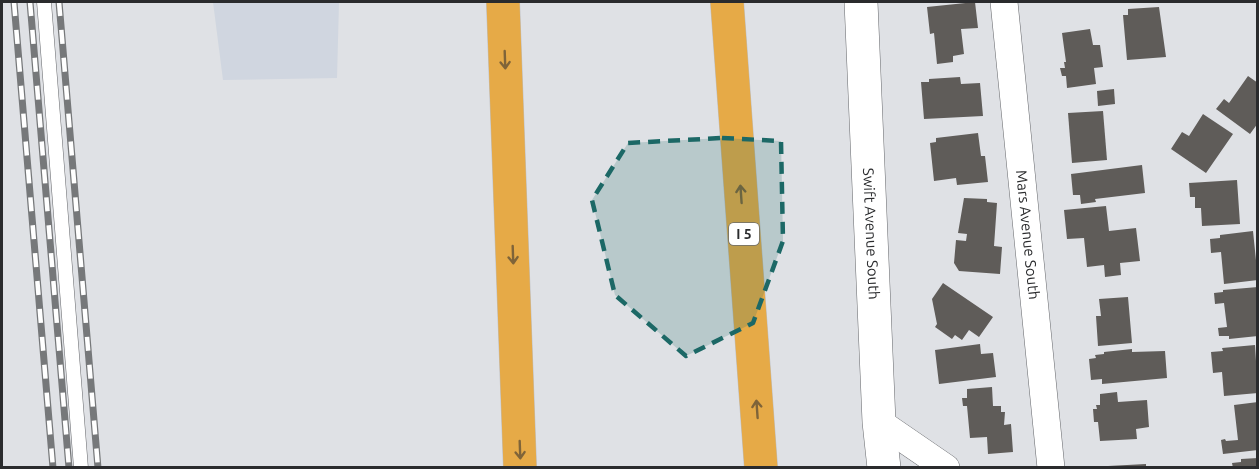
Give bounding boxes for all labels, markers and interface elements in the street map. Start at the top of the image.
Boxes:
one-way arrow [500,49,511,69]
street label: Swift Avenue South [860,167,883,300]
street label: Mars Avenue South [1013,169,1043,300]
one-way arrow [735,184,746,204]
road number: I 5 [729,223,759,245]
one-way arrow [507,244,518,264]
one-way arrow [751,400,762,420]
one-way arrow [514,439,525,459]

